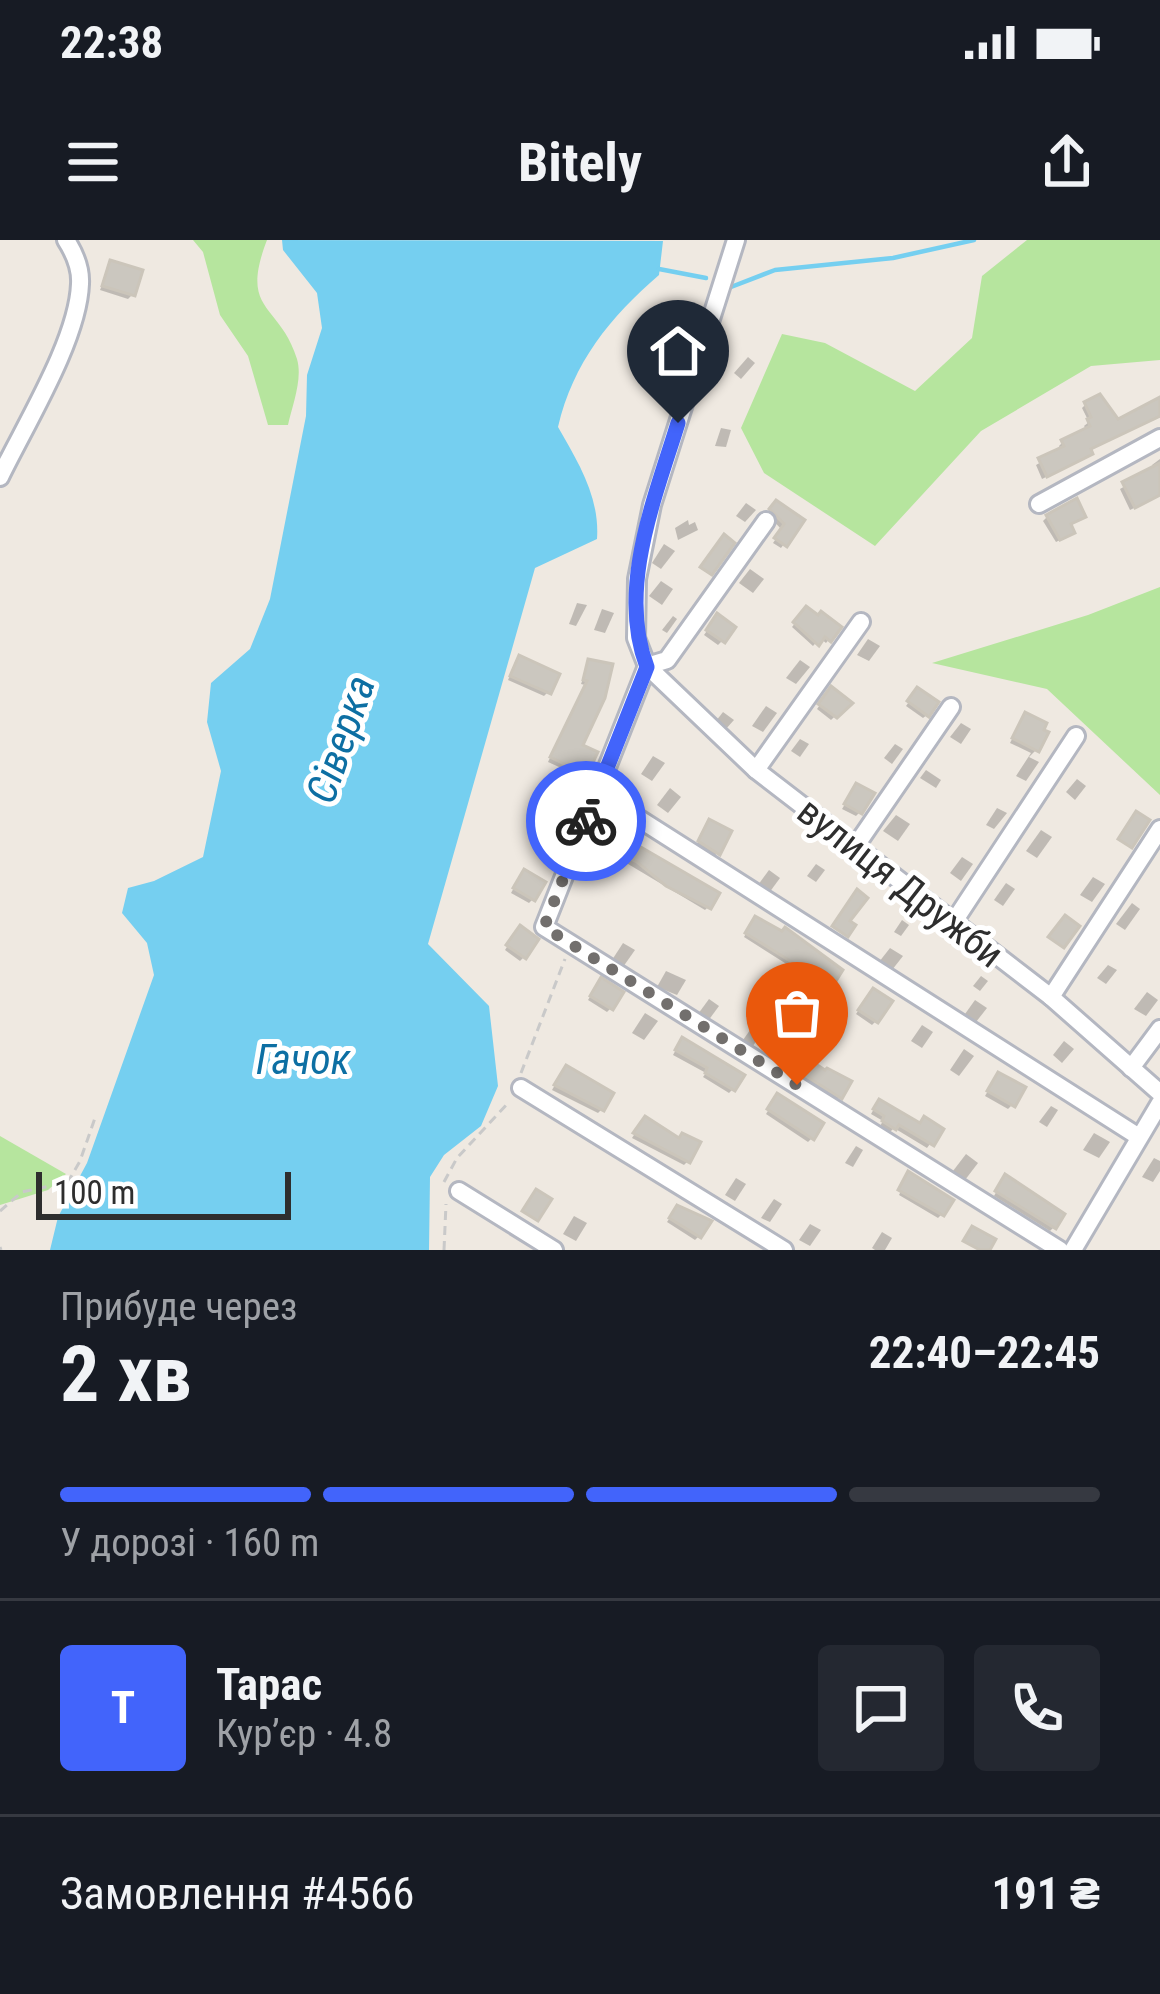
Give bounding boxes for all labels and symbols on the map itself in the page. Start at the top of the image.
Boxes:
pin [627,300,729,423]
water label: Сіверка [296,669,385,809]
courier [526,761,646,881]
street label: вулиця Дружби [788,788,1012,977]
pin [746,962,848,1085]
water label: Гачок [256,1035,352,1084]
scale bar [36,1166,291,1219]

